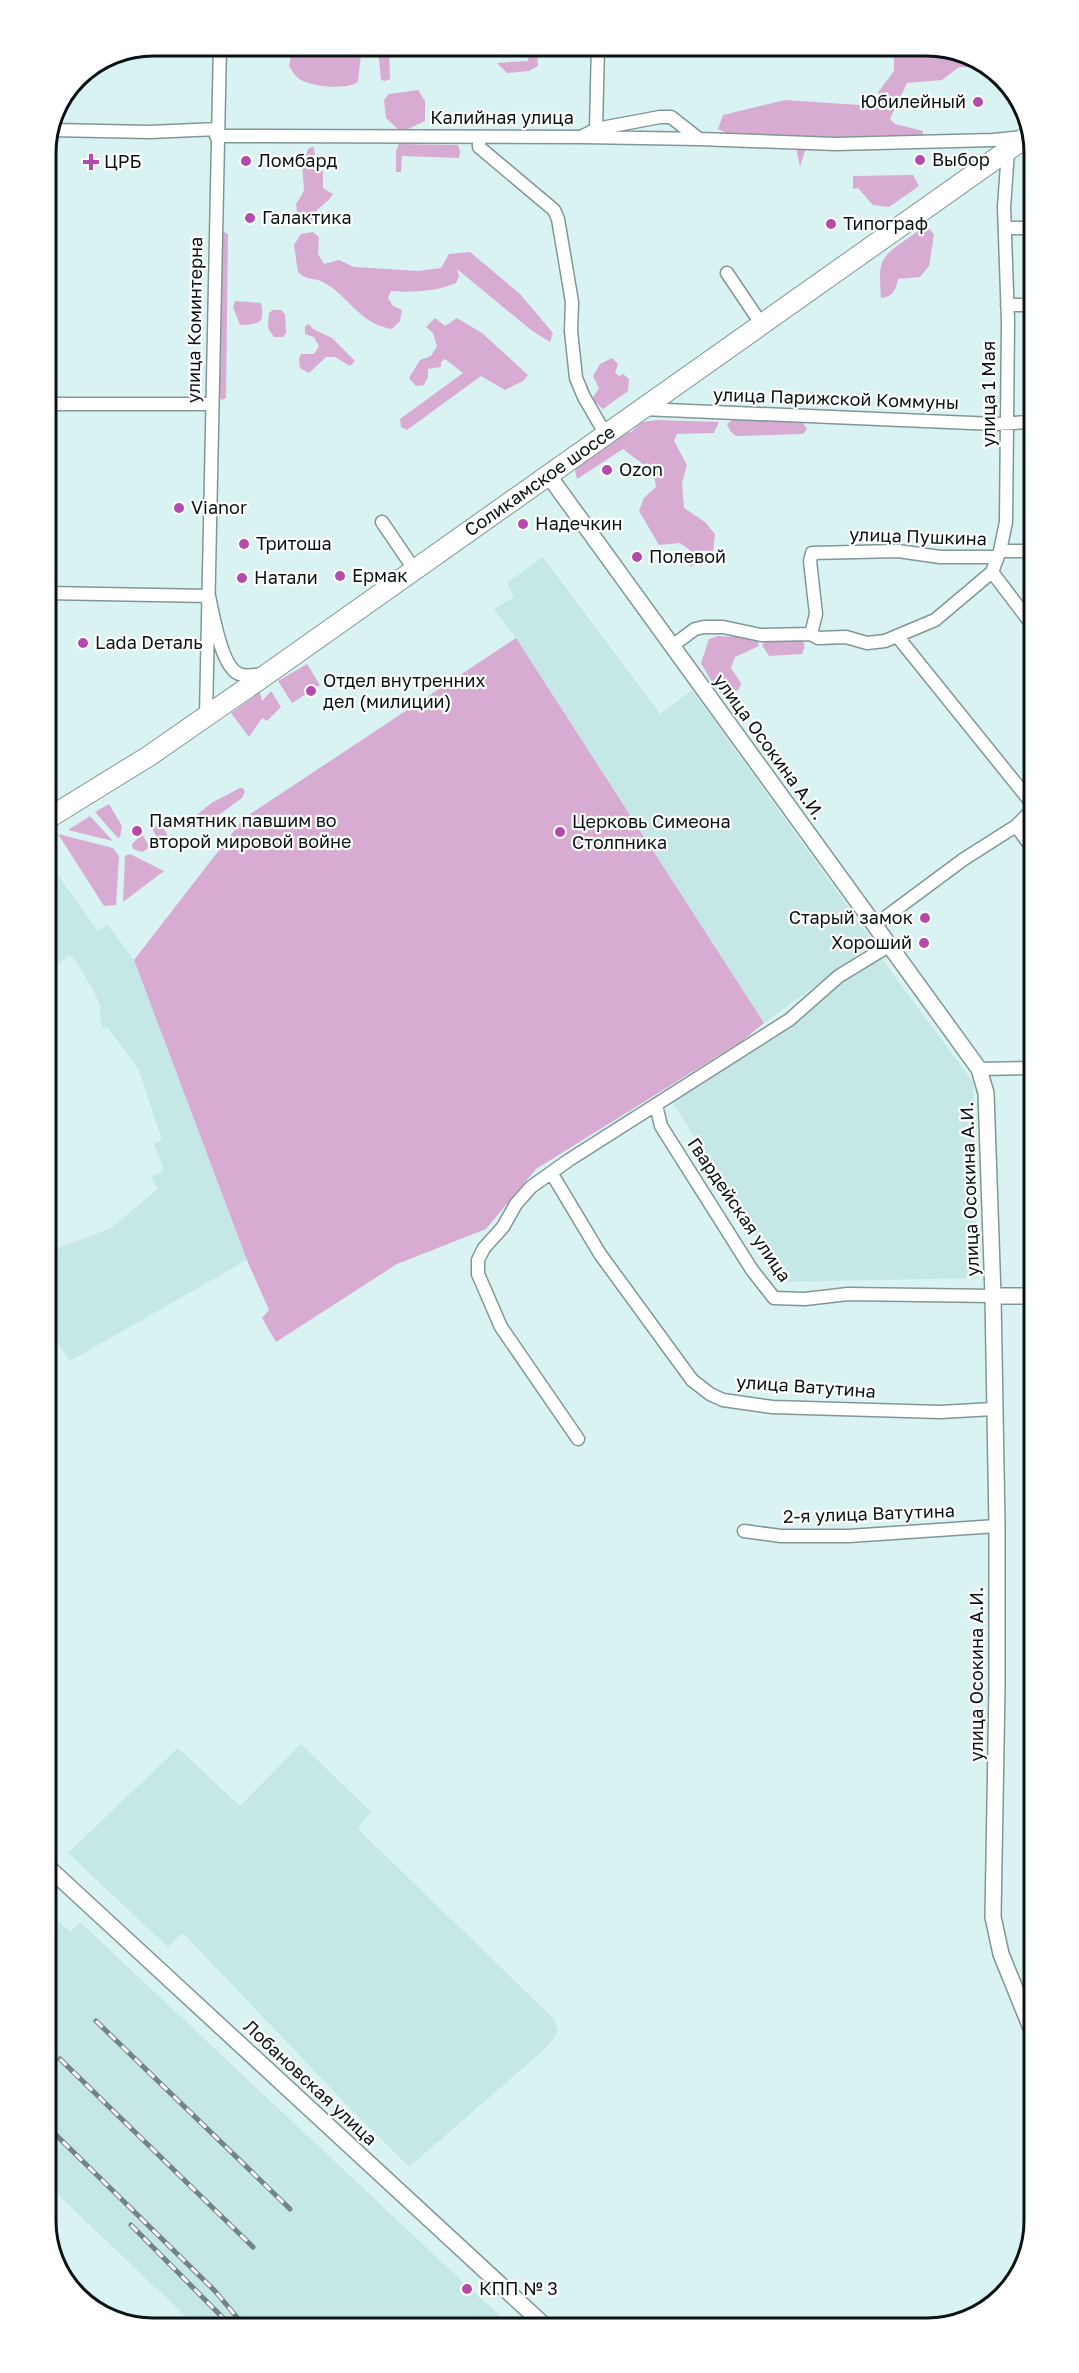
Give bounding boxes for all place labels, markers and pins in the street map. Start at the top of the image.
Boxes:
place label: Юбилейный [860,90,966,112]
marker: Юбилейный [971,95,985,109]
place label: Выбор [932,148,990,170]
place label: Ломбард [258,149,337,171]
place label: ЦРБ [104,150,142,172]
marker: ЦРБ [82,153,100,171]
marker: Выбор [913,153,927,167]
marker: Ломбард [239,154,253,168]
place label: Галактика [262,206,352,228]
marker: Галактика [243,211,257,225]
place label: Типограф [843,212,928,234]
marker: Типограф [824,217,838,231]
place label: Ozon [619,458,663,480]
marker: Ozon [600,463,614,477]
place label: Vianor [191,496,247,518]
marker: Vianor [172,501,186,515]
place label: Надечкин [535,512,622,534]
marker: Надечкин [516,517,530,531]
place label: Тритоша [256,532,332,554]
marker: Тритоша [237,537,251,551]
place label: Полевой [649,545,726,567]
marker: Полевой [630,550,644,564]
place label: Ермак [352,564,408,586]
place label: Натали [254,566,318,588]
marker: Ермак [333,569,347,583]
marker: Натали [235,571,249,585]
place label: Lada Dеталь [95,631,203,653]
marker: Lada Dеталь [76,636,90,650]
place label: Отдел внутренних дел (милиции) [323,669,485,712]
marker: Отдел внутренних дел (милиции) [304,684,318,698]
place label: Памятник павшим во второй мировой войне [149,809,351,852]
place label: Церковь Симеона Столпника [572,810,731,853]
marker: Памятник павшим во второй мировой войне [130,824,144,838]
marker: Церковь Симеона Столпника [553,825,567,839]
place label: Старый замок [789,906,913,928]
marker: Старый замок [918,911,932,925]
place label: Хороший [831,931,912,953]
marker: Хороший [917,936,931,950]
place label: КПП № 3 [479,2277,558,2299]
marker: КПП № 3 [460,2282,474,2296]

